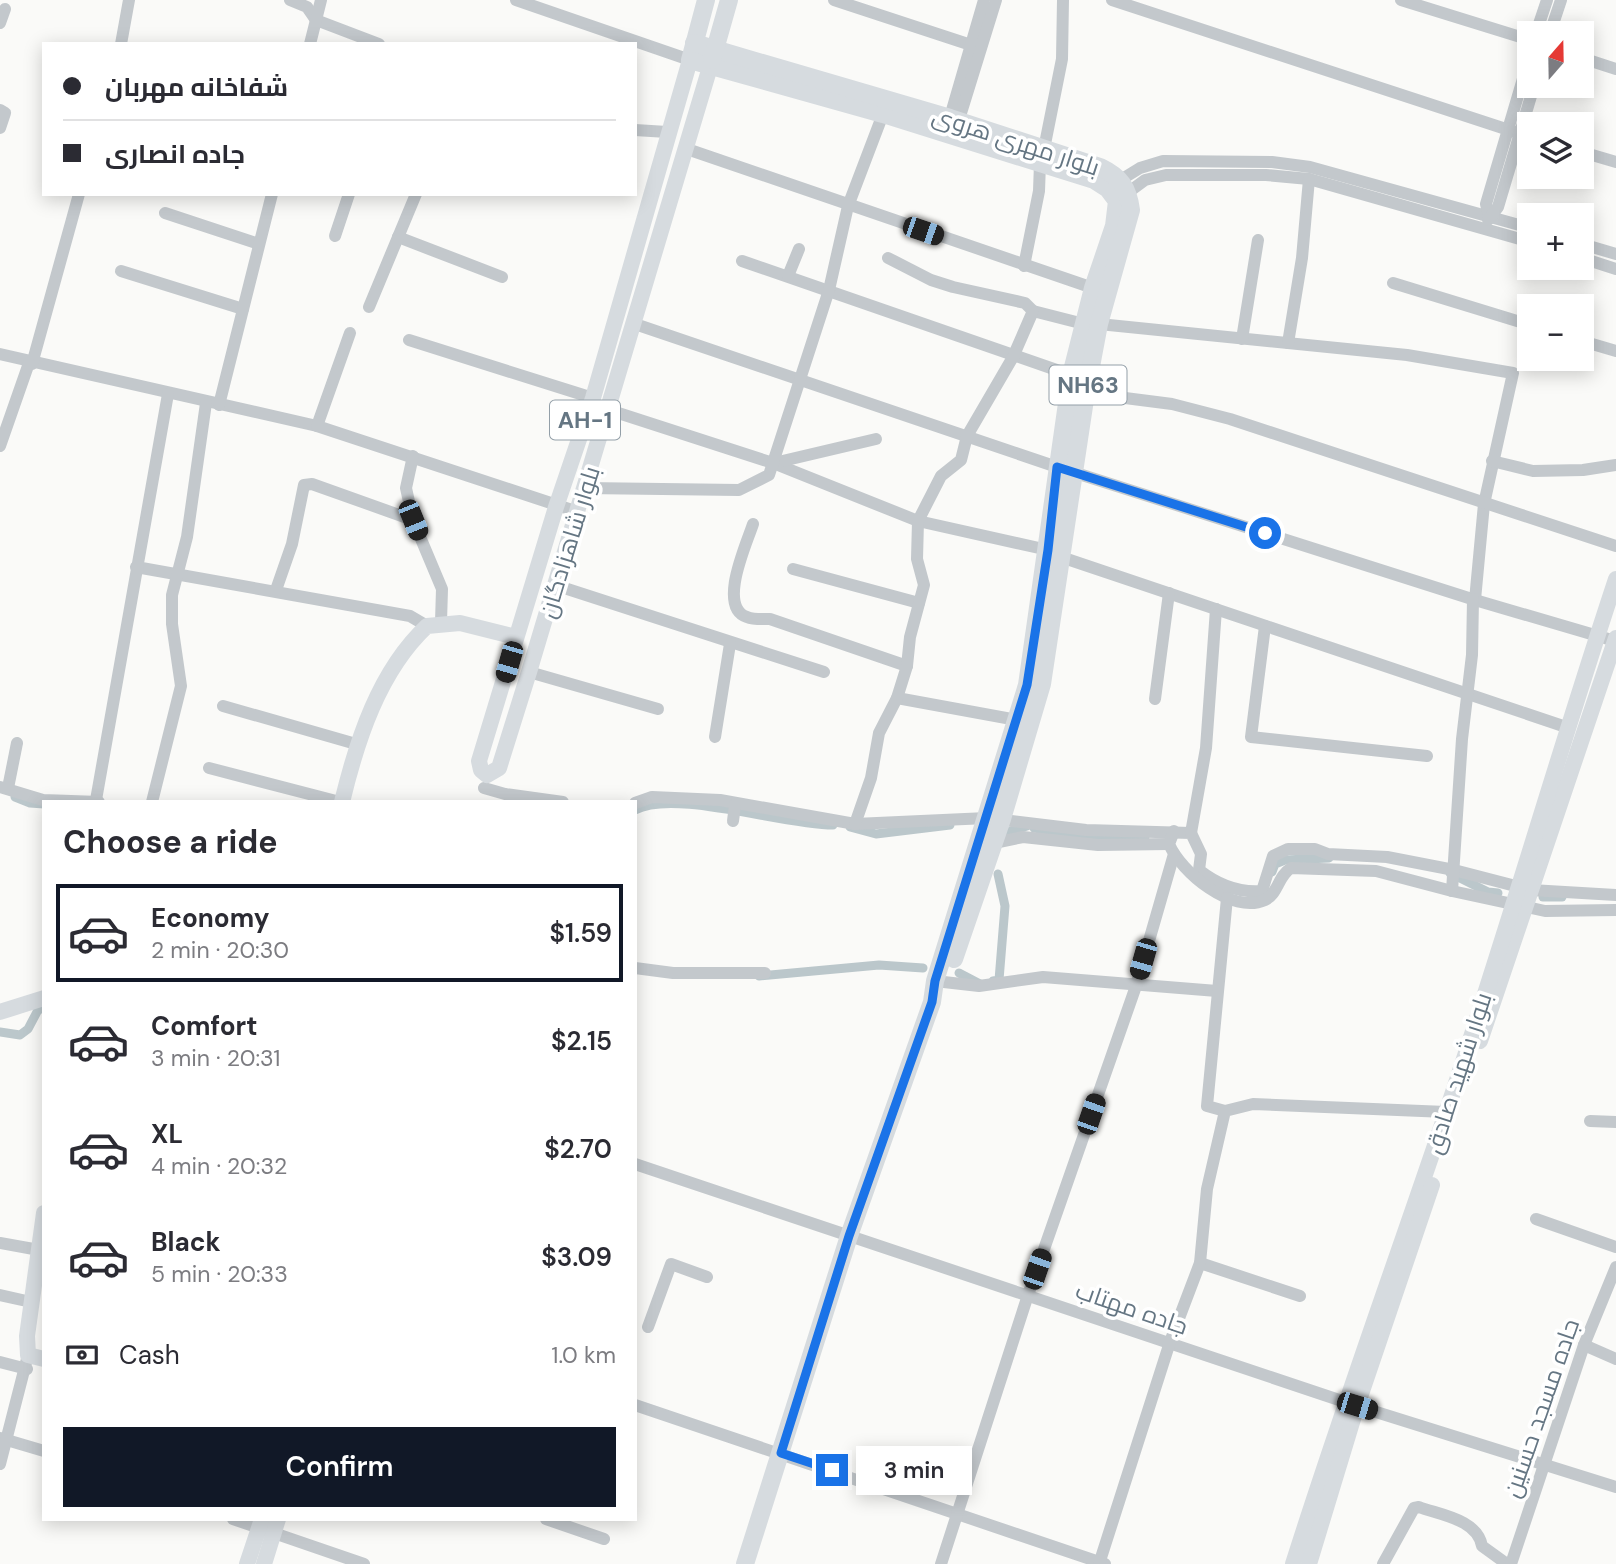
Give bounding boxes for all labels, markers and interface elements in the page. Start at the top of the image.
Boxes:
north arrow [1517,21,1594,98]
map controls [1517,21,1594,371]
text: شفاخانه مهربان [105,70,288,104]
street label: بلوار مهری هروی [928,99,1104,183]
button: layers [1517,112,1594,189]
text: جاده انصاری [105,137,245,171]
button: + [1517,203,1594,280]
car [900,214,947,248]
button: − [1517,294,1594,371]
road number: NH63 [1050,366,1126,404]
road number: AH-1 [550,400,620,440]
street label: بلوار شاهزادگان [531,462,607,622]
car [396,497,431,543]
route start [1249,517,1281,549]
car [494,639,525,685]
text: Choose a ride [63,821,278,863]
text: Economy [151,901,269,935]
icon: car [67,902,130,965]
text: $1.59 [549,916,612,950]
text: 2 min · 20:30 [151,935,289,965]
car [1128,936,1159,982]
street label: بلوار شهید صادق [1417,988,1499,1158]
text: Comfort [151,1009,257,1043]
icon: car [67,1010,130,1073]
text: $2.15 [551,1024,612,1058]
text: 3 min · 20:31 [151,1043,281,1073]
car [1075,1091,1108,1137]
text: XL [151,1117,183,1151]
icon: car [67,1118,130,1181]
text: $2.70 [544,1132,612,1166]
text: 4 min · 20:32 [151,1151,287,1181]
text: Black [151,1225,221,1259]
icon: car [67,1226,130,1289]
text: $3.09 [541,1240,612,1274]
car [1021,1246,1054,1292]
text: 5 min · 20:33 [151,1259,288,1289]
street label: جاده مهتاب [1072,1274,1192,1342]
street label: جاده مسجد حسنین [1496,1315,1586,1501]
icon: cash [63,1336,101,1374]
text: Cash [119,1338,180,1372]
text: 1.0 km [551,1340,616,1370]
car [1334,1390,1381,1422]
button: Confirm [63,1427,616,1507]
callout: 3 min [856,1446,972,1494]
route end [816,1454,848,1486]
text: 3 min [884,1455,944,1485]

